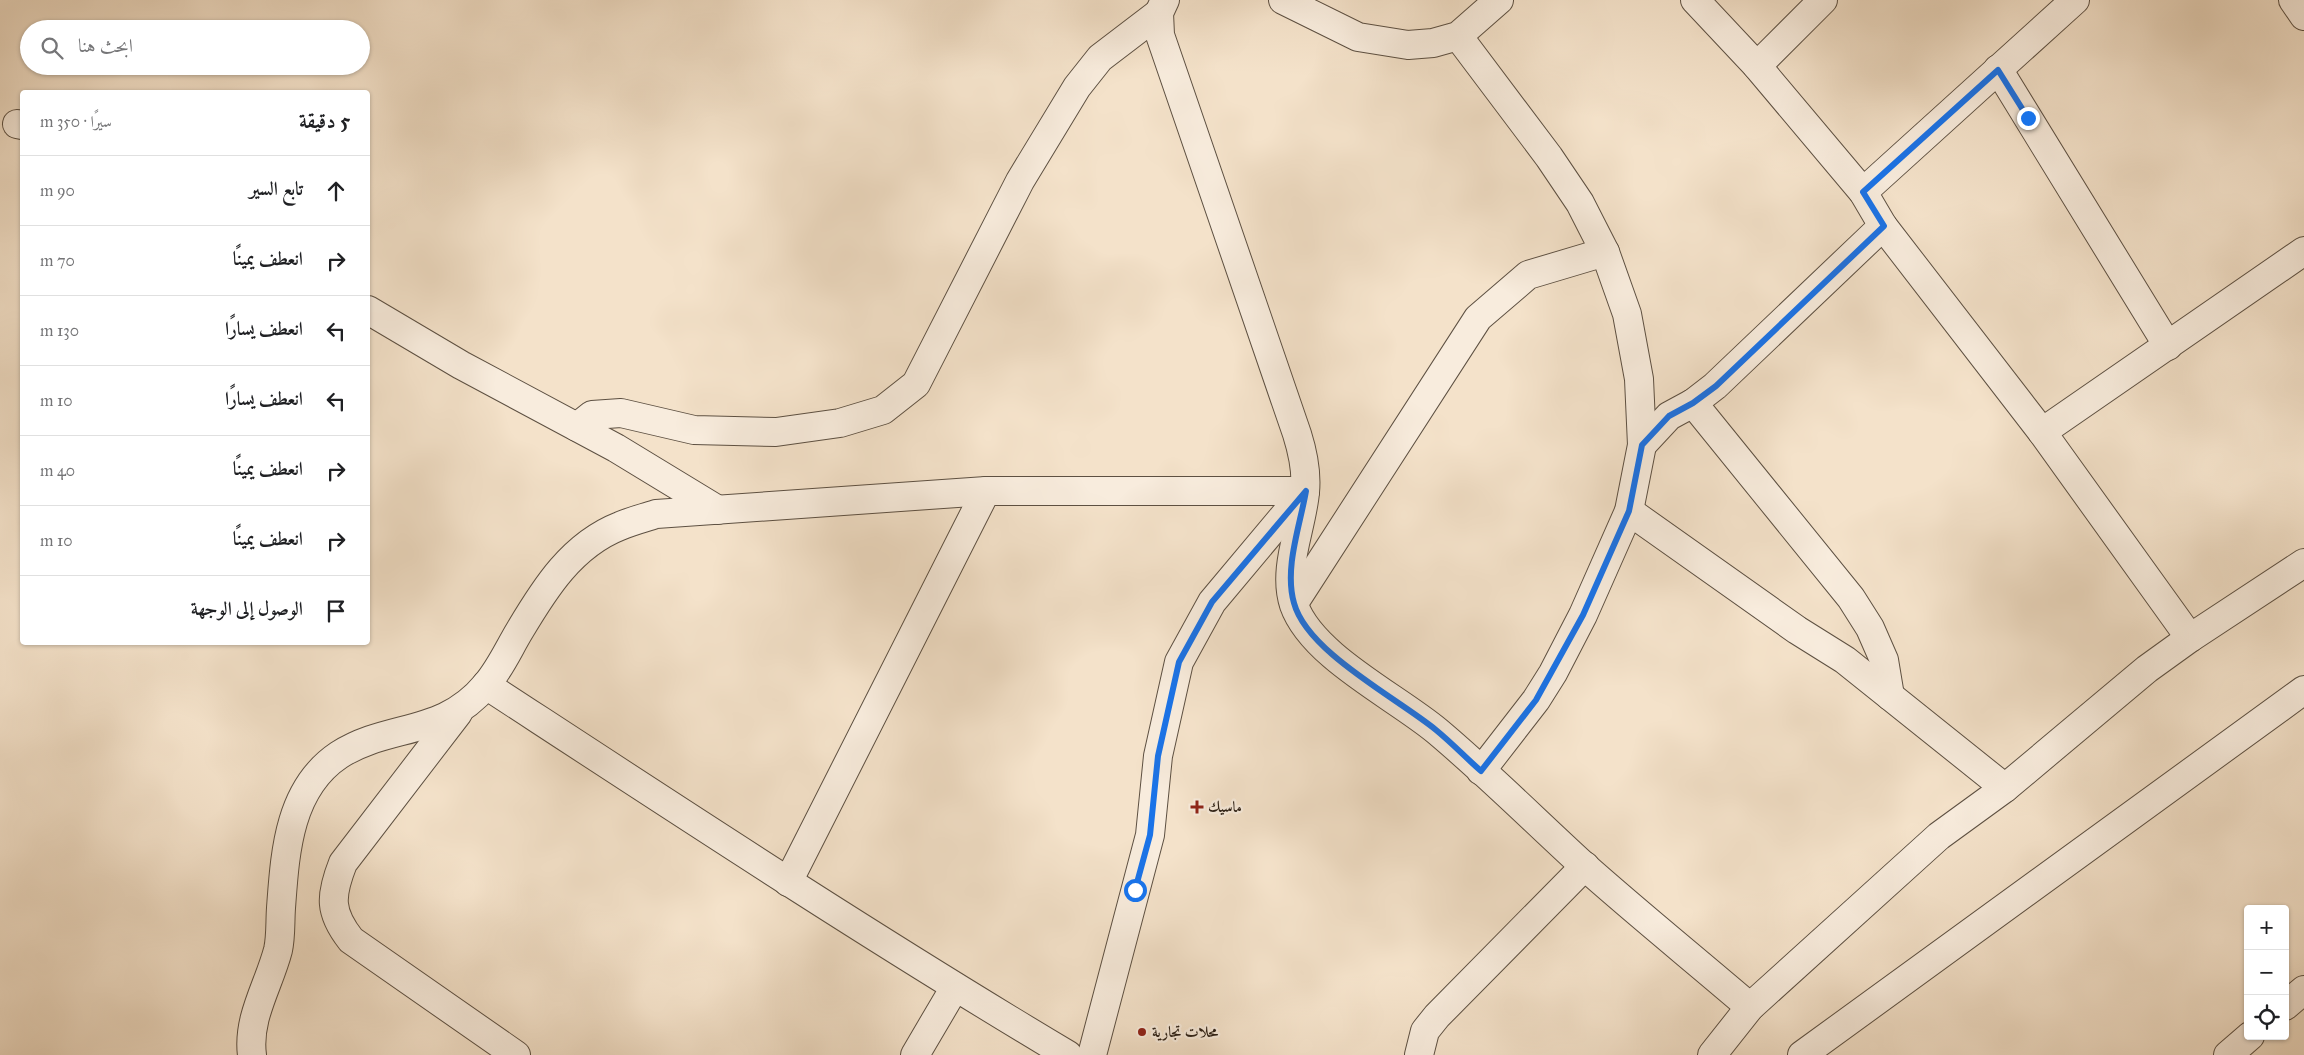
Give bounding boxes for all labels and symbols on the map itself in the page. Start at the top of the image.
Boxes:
route end [2017,107,2040,130]
place label: ماسيك [1208,798,1242,816]
marker: ماسيك [1190,800,1204,814]
route start [1124,879,1147,902]
place label: محلات تجارية [1152,1023,1219,1041]
marker: محلات تجارية [1136,1026,1148,1038]

